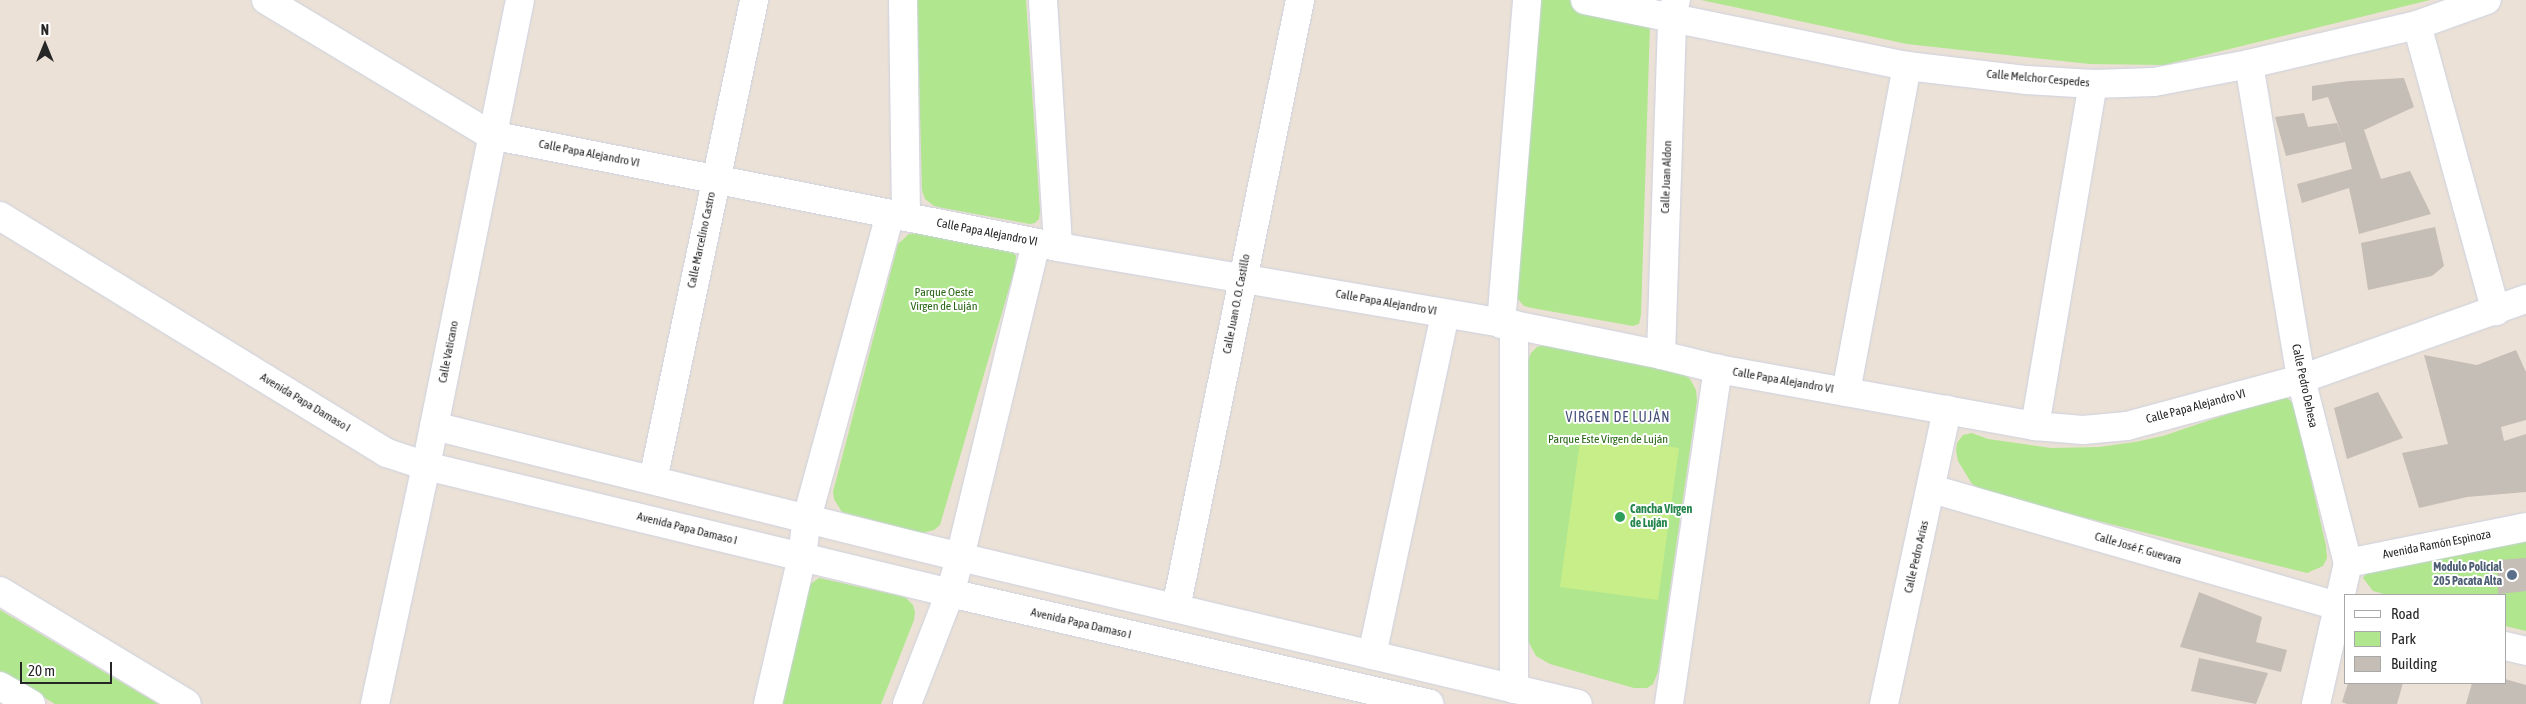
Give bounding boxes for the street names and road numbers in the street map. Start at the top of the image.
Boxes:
street label: Calle Melchor Cespedes [1986,67,2090,91]
street label: Calle Papa Alejandro VI [537,137,641,171]
street label: Calle Juan Aldon [1659,140,1675,214]
street label: Calle Marcelino Castro [685,190,719,290]
street label: Calle Papa Alejandro VI [935,216,1039,250]
street label: Calle Juan O. O. Castillo [1220,253,1254,355]
street label: Calle Papa Alejandro VI [1334,287,1438,319]
street label: Calle Vaticano [436,320,462,384]
street label: Calle Pedro Dehesa [2288,343,2320,429]
street label: Calle Papa Alejandro VI [1731,365,1835,397]
street label: Avenida Papa Damaso I [257,370,353,436]
street label: Calle Papa Alejandro VI [2145,387,2247,427]
street label: Avenida Papa Damaso I [635,510,739,548]
street label: Calle Pedro Arias [1902,519,1932,595]
street label: Avenida Ramón Espinoza [2382,527,2492,563]
street label: Calle José F. Guevara [2093,530,2183,568]
street label: Avenida Papa Damaso I [1029,605,1133,643]

